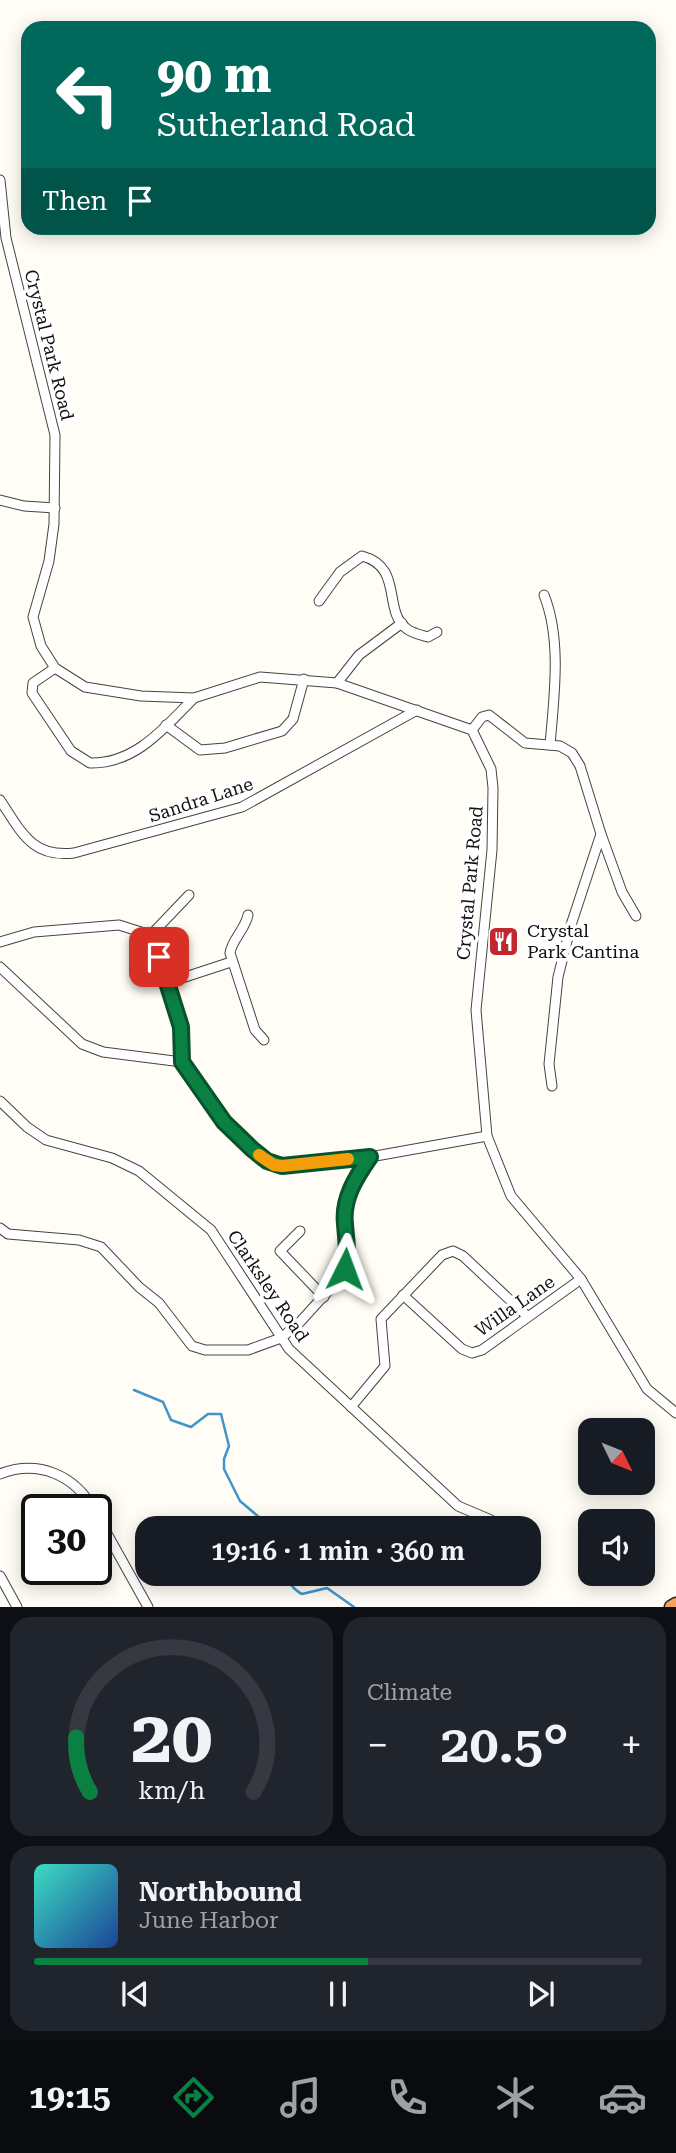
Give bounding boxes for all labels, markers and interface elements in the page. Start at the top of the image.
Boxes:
text: 90 m [157,47,272,104]
icon: left [42,49,133,140]
text: Sutherland Road [157,106,415,144]
icon: arrive [121,182,159,220]
text: Then [42,186,107,216]
street label: Crystal Park Road [21,267,78,423]
street label: Sandra Lane [146,773,256,826]
street label: Crystal Park Road [452,805,487,961]
place label: Crystal Park Cantina [527,920,640,962]
restaurant icon: Crystal Park Cantina [487,924,521,958]
pin [129,927,189,987]
icon: arrive [140,938,178,976]
street label: Clarksley Road [223,1226,314,1346]
position arrow [308,1232,382,1306]
street label: Willa Lane [471,1271,559,1341]
north arrow [578,1418,654,1494]
map controls [578,1418,655,1586]
speed limit sign: 30 [21,1494,112,1585]
button: sound [578,1509,655,1586]
text: 19:16 · 1 min · 360 m [211,1536,465,1566]
text: Climate [367,1679,452,1706]
text: 20 [131,1696,212,1781]
text: 20.5° [440,1714,569,1775]
text: − [367,1723,388,1767]
text: + [621,1723,642,1767]
text: km/h [138,1776,205,1805]
text: Northbound [139,1877,302,1907]
text: June Harbor [139,1907,279,1934]
icon: previous [116,1975,154,2013]
icon: pause [319,1975,357,2013]
icon: next [522,1975,560,2013]
icon: directions [169,2073,218,2122]
icon: music [276,2073,325,2122]
icon: phone [383,2073,432,2122]
icon: climate [491,2073,540,2122]
icon: car [598,2073,647,2122]
text: 19:15 [29,2078,111,2116]

